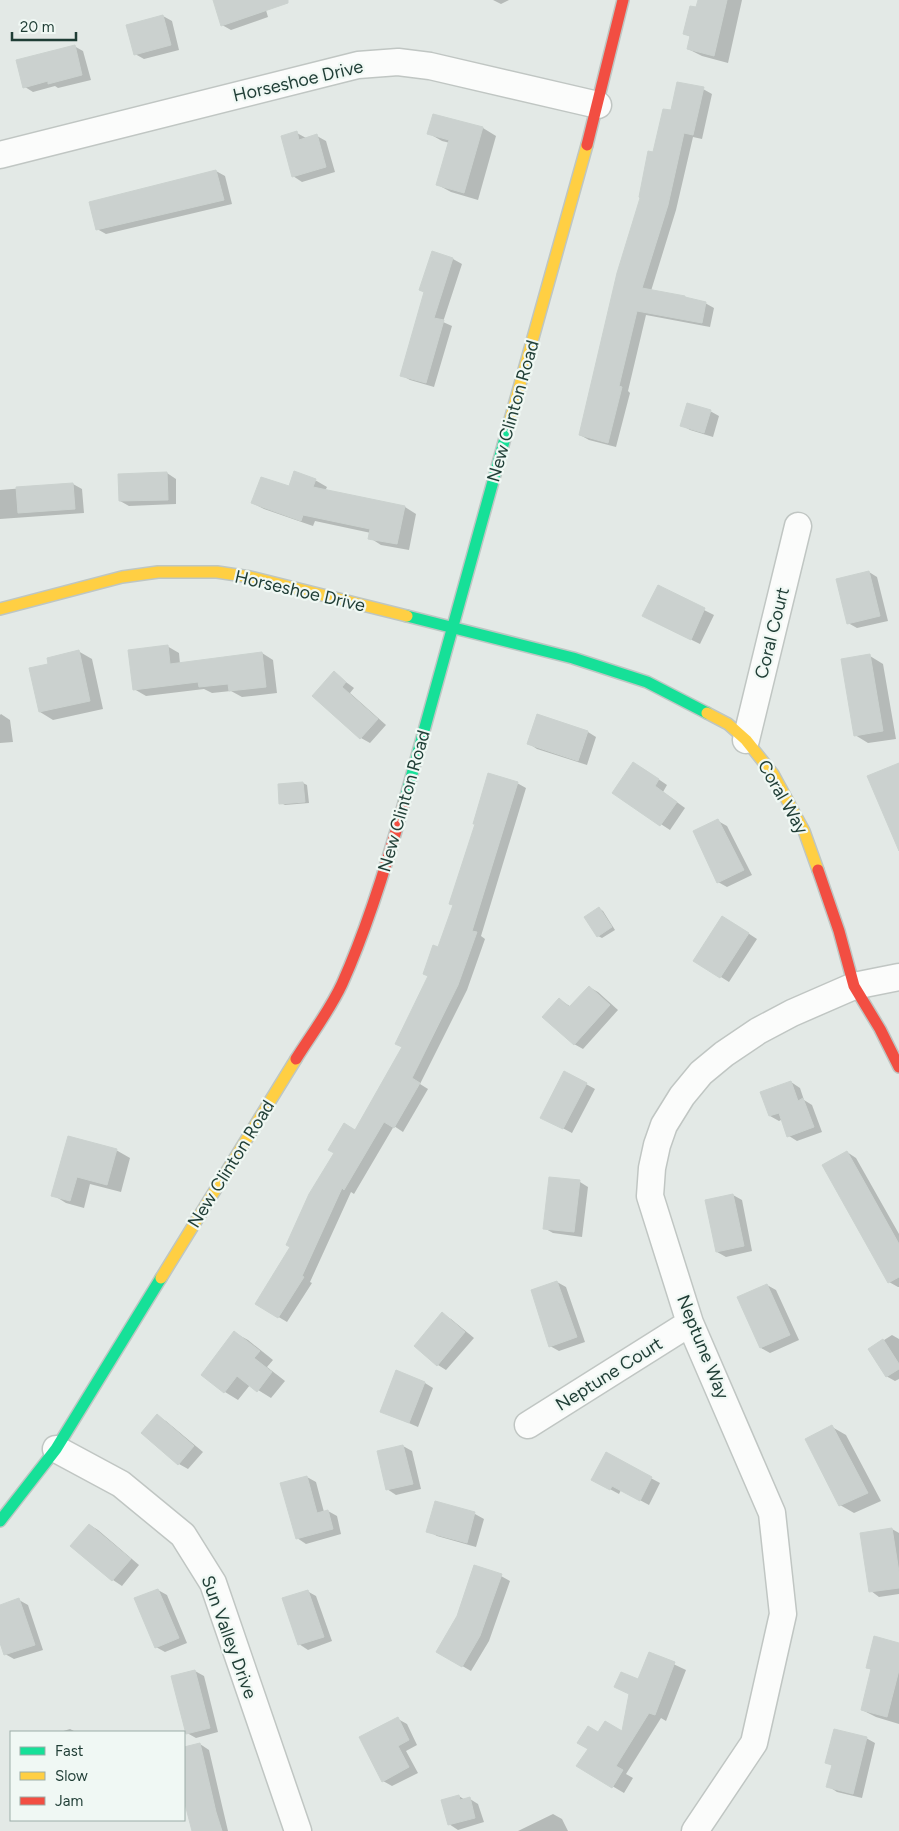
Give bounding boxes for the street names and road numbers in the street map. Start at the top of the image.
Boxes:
street label: Horseshoe Drive [231,55,365,107]
street label: New Clinton Road [482,338,544,484]
street label: Horseshoe Drive [233,565,367,617]
street label: Coral Court [750,585,794,681]
street label: New Clinton Road [373,728,435,874]
street label: Coral Way [753,756,813,839]
street label: New Clinton Road [183,1096,279,1232]
street label: Neptune Way [672,1292,734,1403]
street label: Neptune Court [551,1332,667,1416]
street label: Sun Valley Drive [197,1572,262,1702]

